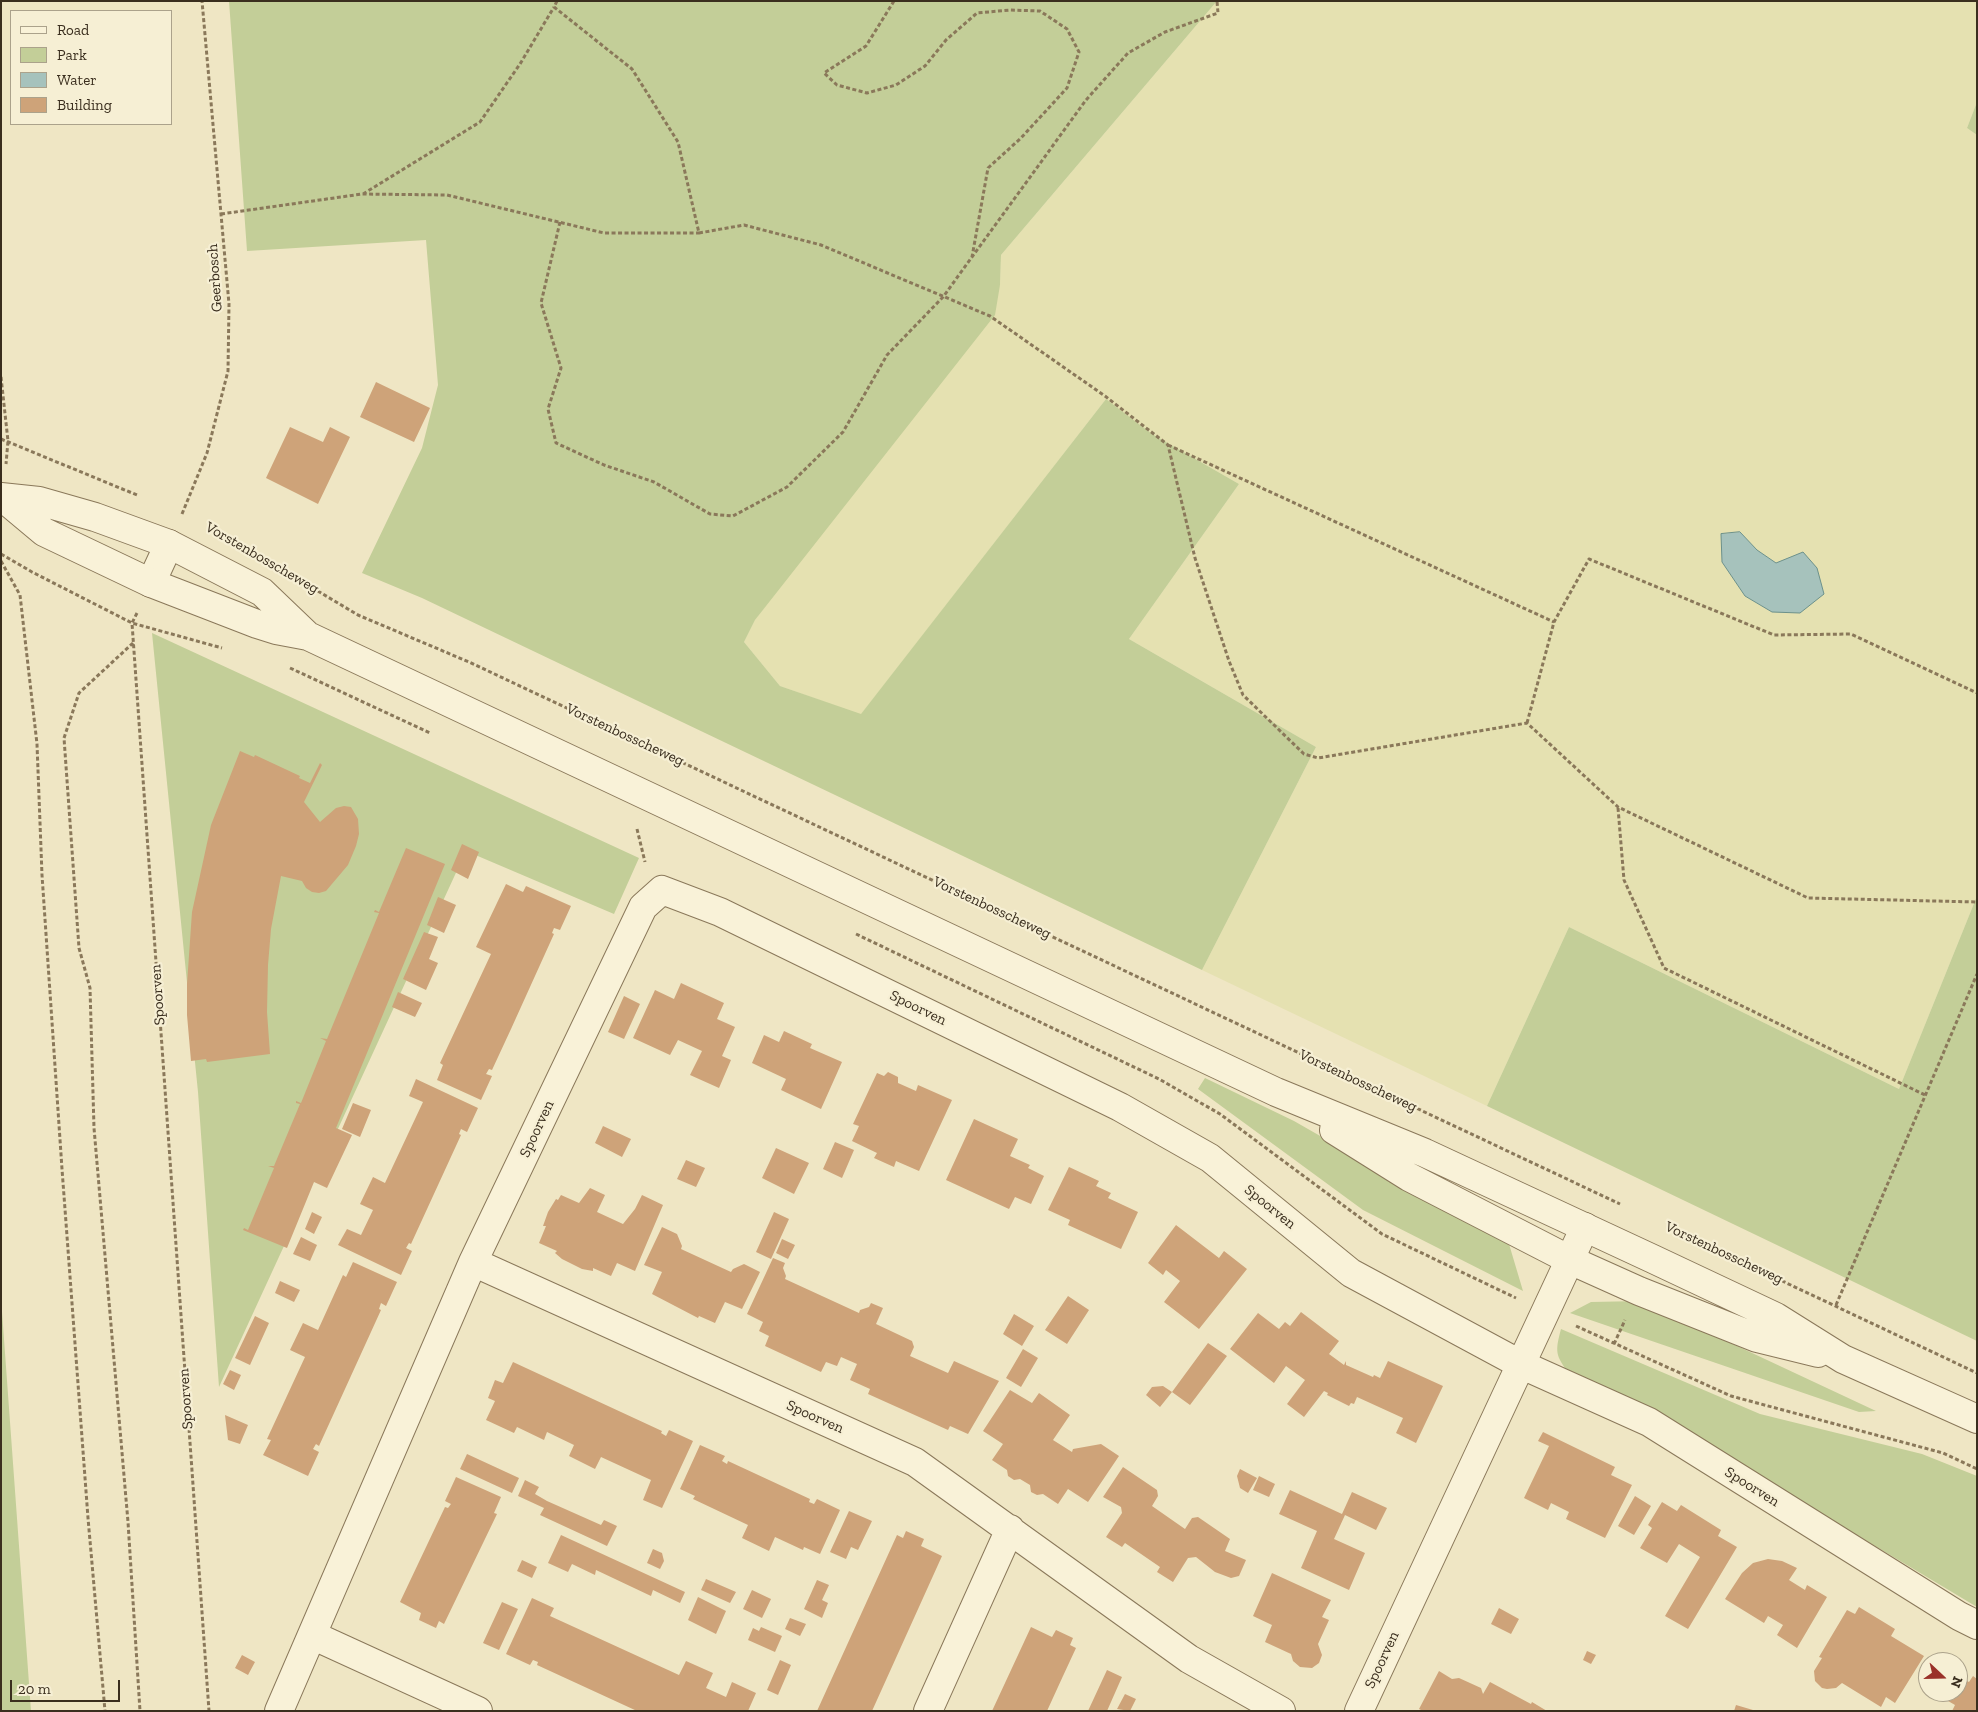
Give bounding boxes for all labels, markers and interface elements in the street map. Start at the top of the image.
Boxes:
legend [10,10,172,125]
text: Road [57,21,89,39]
text: Park [57,46,87,64]
text: Water [57,71,97,89]
text: Building [57,96,112,114]
street label: Geerbosch [204,243,226,313]
street label: Vorstenbosscheweg [202,518,322,598]
street label: Vorstenbosscheweg [563,700,687,770]
street label: Vorstenbosscheweg [930,873,1054,943]
street label: Spoorven [147,964,169,1026]
street label: Spoorven [887,987,949,1029]
street label: Vorstenbosscheweg [1296,1046,1420,1116]
street label: Spoorven [516,1098,558,1160]
street label: Spoorven [1241,1181,1299,1233]
street label: Vorstenbosscheweg [1662,1218,1786,1288]
street label: Spoorven [175,1368,197,1430]
street label: Spoorven [783,1396,847,1438]
street label: Spoorven [1721,1463,1783,1511]
street label: Spoorven [1361,1629,1403,1691]
north arrow [1918,1652,1968,1702]
scale bar [12,1670,122,1702]
text: N [1947,1674,1966,1690]
text: 20 m [18,1680,51,1698]

